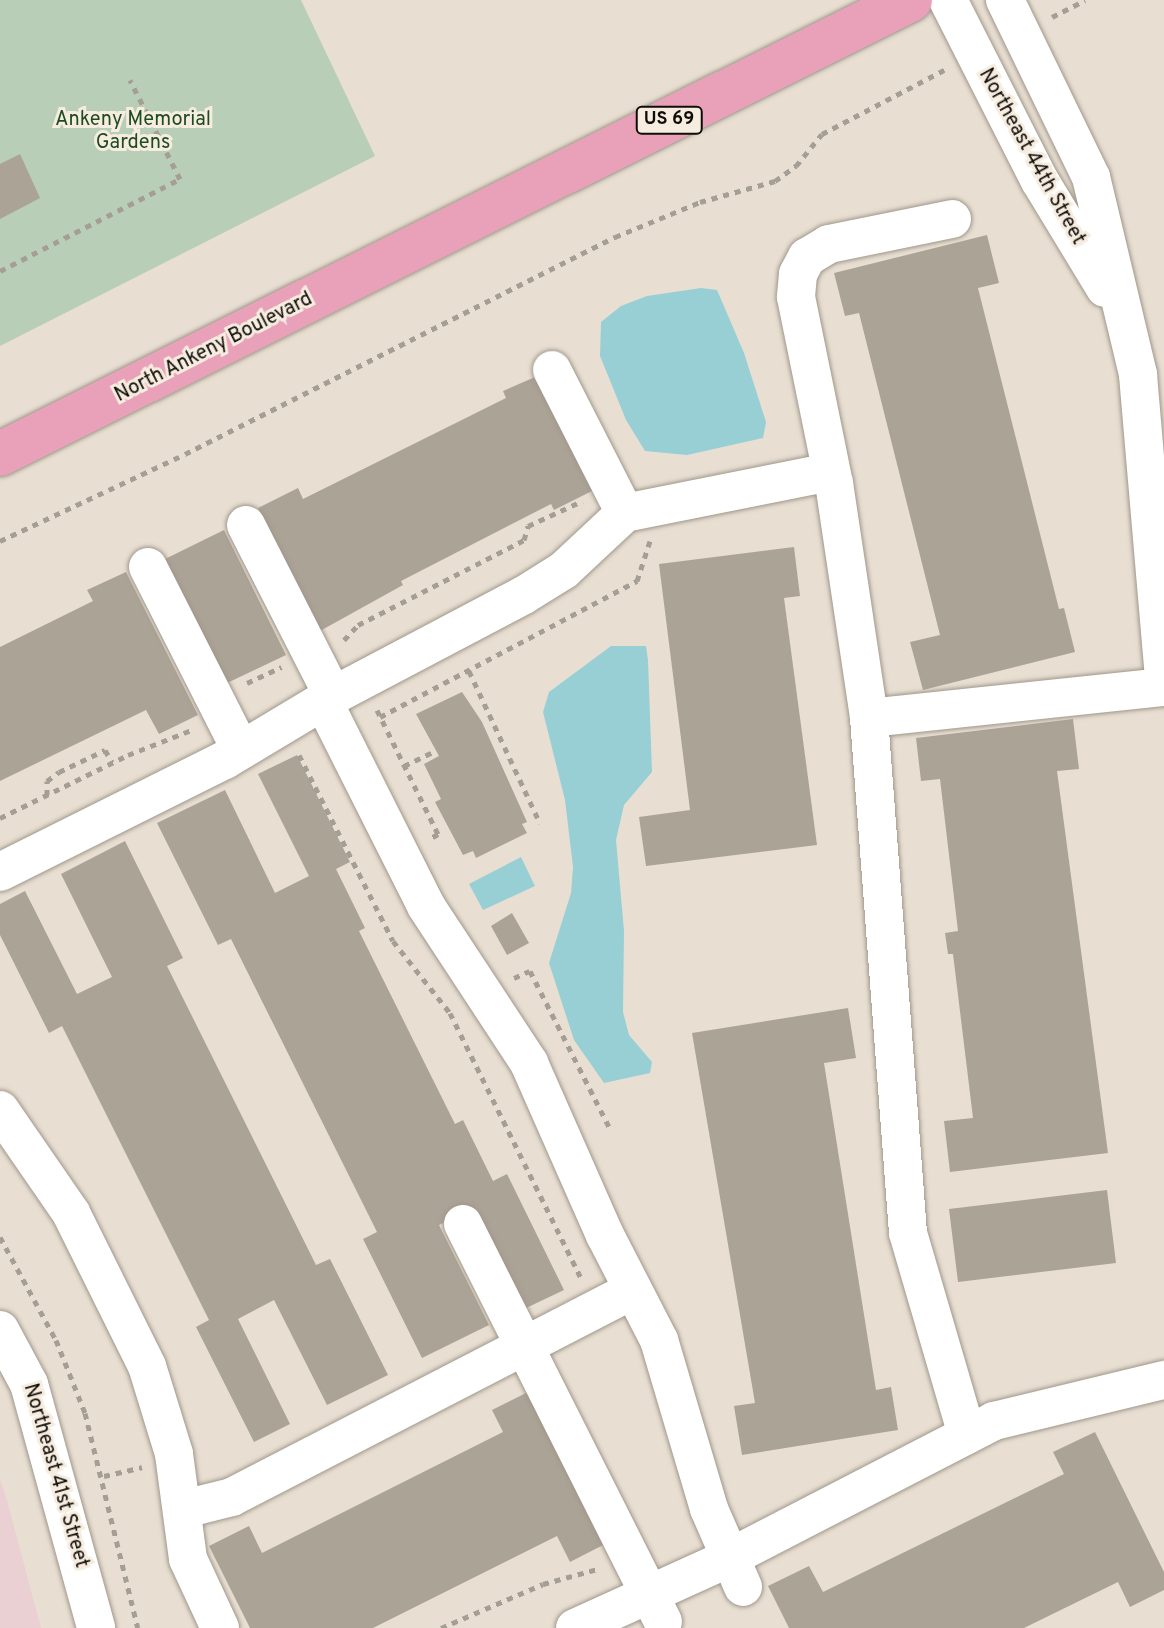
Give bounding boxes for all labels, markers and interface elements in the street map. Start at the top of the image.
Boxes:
street label: Northeast 44th Street [973,65,1089,249]
road number: US 69 [635,106,703,134]
park label: Ankeny Memorial Gardens [55,108,211,155]
street label: North Ankeny Boulevard [111,288,317,408]
street label: Northeast 41st Street [17,1381,93,1571]

